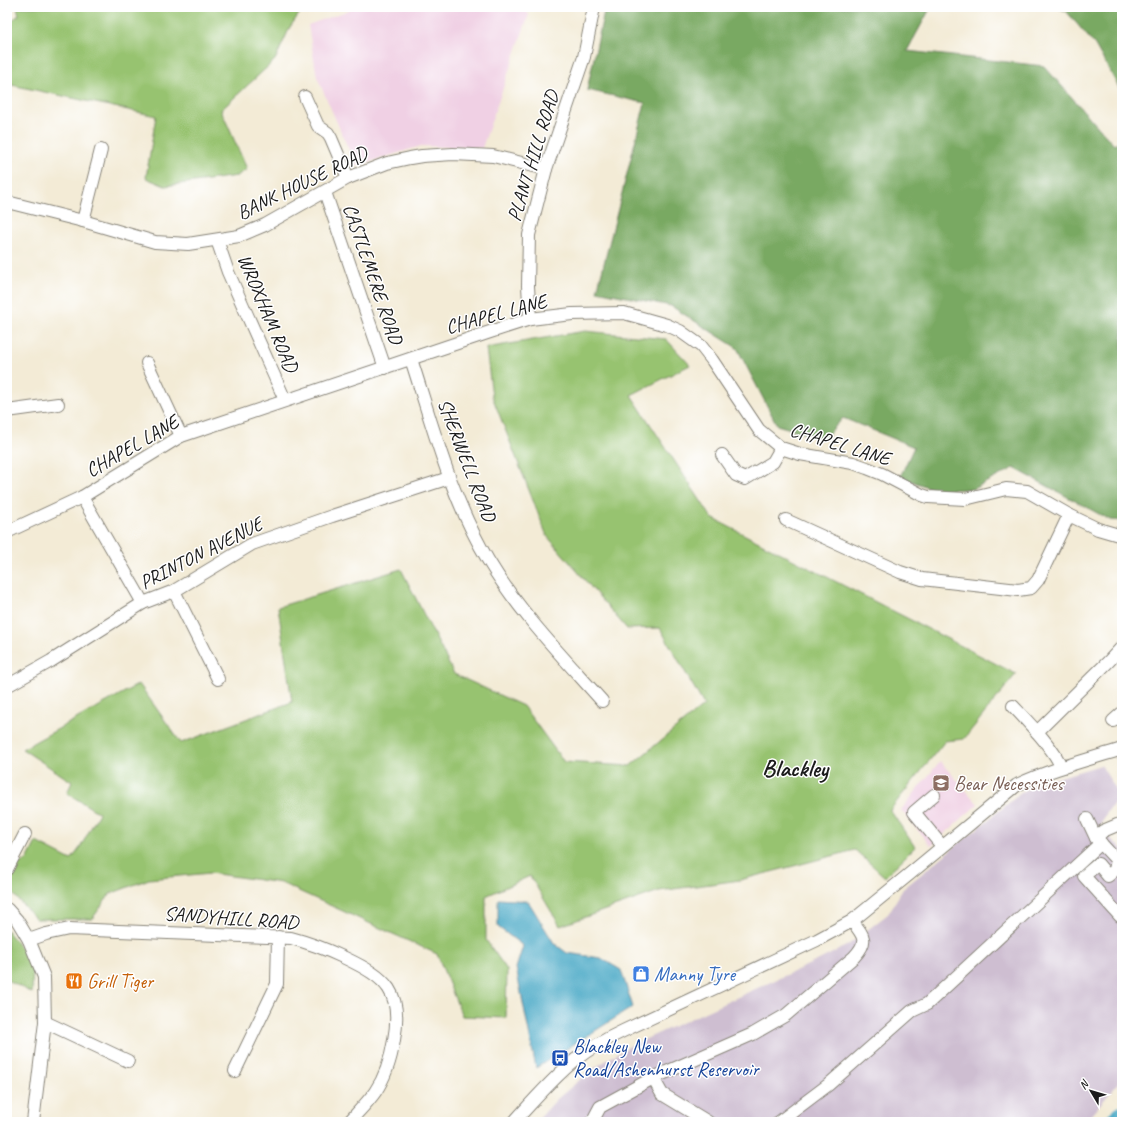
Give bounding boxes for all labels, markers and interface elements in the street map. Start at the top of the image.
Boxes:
street label: PLANT HILL ROAD [501,85,565,224]
street label: BANK HOUSE ROAD [233,140,373,225]
street label: CASTLEMERE ROAD [337,201,409,349]
street label: WROXHAM ROAD [232,250,305,377]
street label: CHAPEL LANE [443,288,551,339]
street label: SHERWELL ROAD [432,395,502,526]
street label: CHAPEL LANE [81,408,185,483]
street label: CHAPEL LANE [787,417,895,472]
street label: PRINTON AVENUE [135,510,269,595]
district label: Blackley [762,753,830,783]
place label: Bear Necessities [954,771,1066,796]
school or university icon: Bear Necessities [931,773,951,793]
street label: SANDYHILL ROAD [163,901,301,935]
place label: Manny Tyre [654,962,737,987]
shop icon: Manny Tyre [631,964,651,984]
place label: Grill Tiger [87,969,155,994]
restaurant icon: Grill Tiger [64,971,84,991]
place label: Blackley New Road/Ashenhurst Reservoir [573,1034,760,1082]
bus stop icon: Blackley New Road/Ashenhurst Reservoir [550,1048,570,1068]
north arrow [1071,1071,1111,1111]
text: N [1076,1076,1092,1092]

